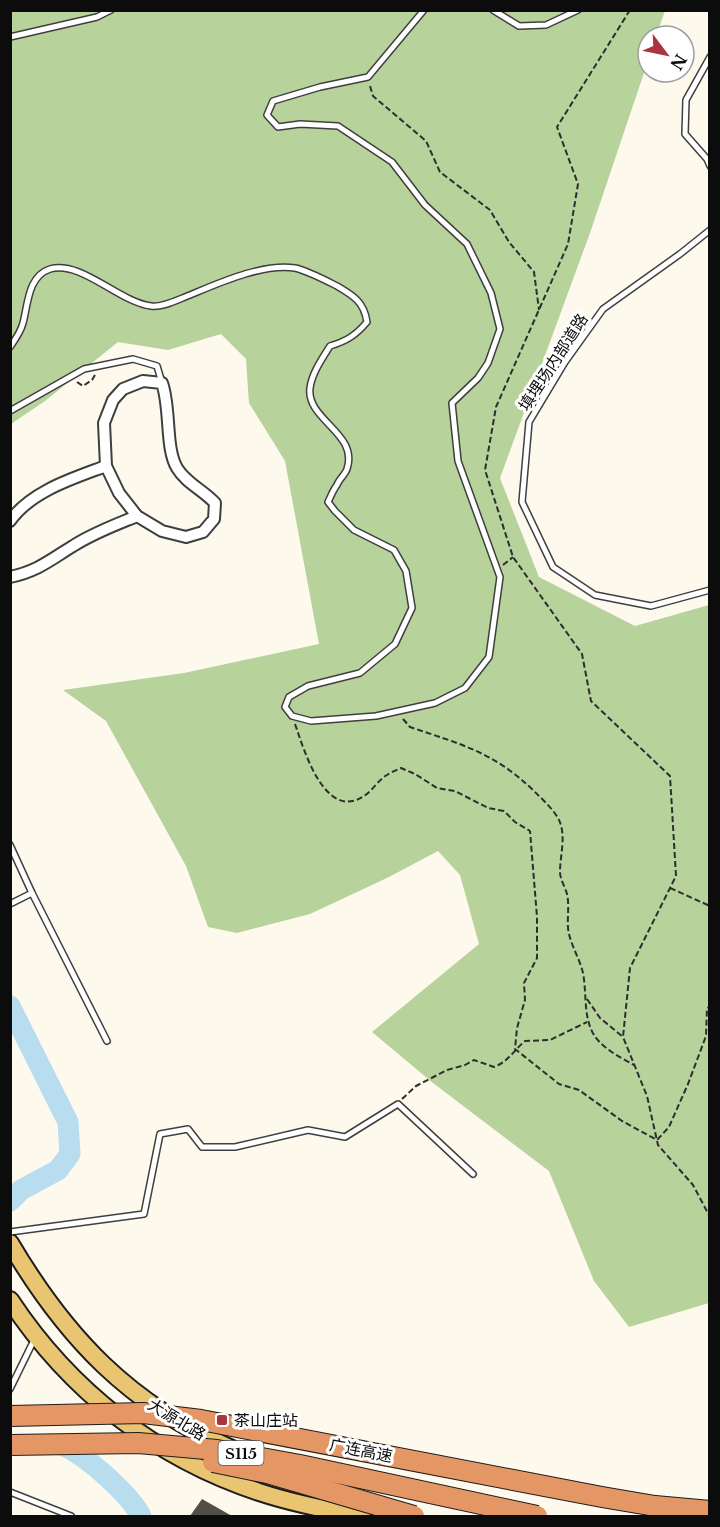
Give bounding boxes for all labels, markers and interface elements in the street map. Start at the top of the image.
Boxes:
north arrow [636,24,696,84]
text: N [666,50,691,74]
street label: 填埋场内部道路 [514,310,592,414]
street label: 大源北路 [144,1394,210,1444]
place label: 茶山庄站 [234,1410,298,1430]
marker: 茶山庄站 [215,1413,229,1427]
street label: 广连高速 [328,1434,394,1466]
road number: S115 [218,1441,264,1465]

